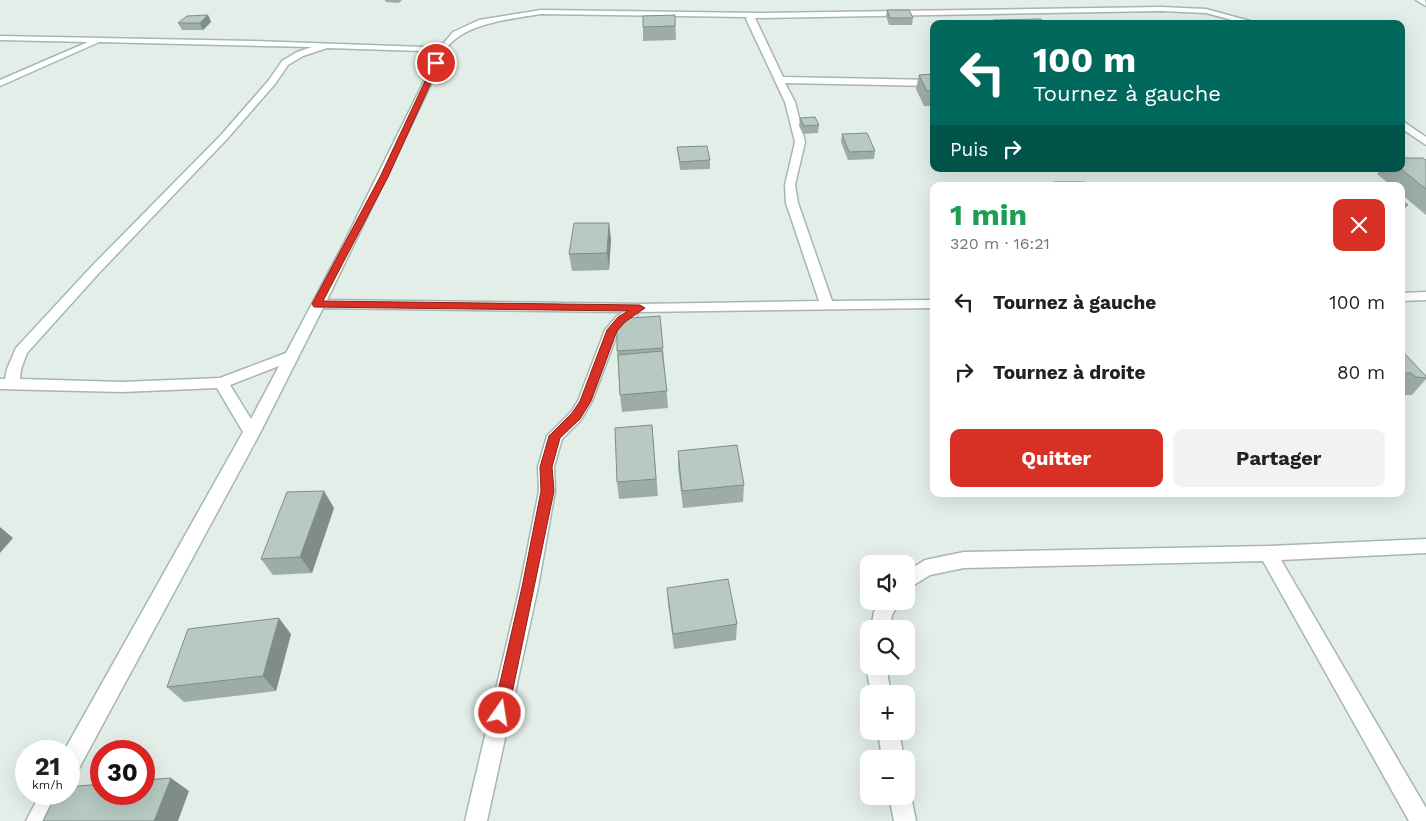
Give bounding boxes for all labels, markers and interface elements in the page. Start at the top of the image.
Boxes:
text: 100 m [1033,39,1136,81]
icon: left [950,40,1015,105]
pin [415,42,457,84]
icon: arrive [422,49,450,77]
text: Tournez à gauche [1033,81,1221,106]
icon: right [998,135,1026,163]
text: Puis [950,138,988,161]
text: 1 min [950,197,1027,232]
button: close [1333,199,1385,251]
text: 320 m · 16:21 [950,234,1050,253]
icon: left [950,288,978,316]
text: Tournez à gauche [993,291,1156,314]
text: 100 m [1329,291,1385,314]
icon: right [950,358,978,386]
text: Tournez à droite [993,361,1145,384]
text: 80 m [1337,361,1385,384]
button: Quitter [950,429,1163,487]
button: Partager [1173,429,1385,487]
map controls [860,555,915,805]
button: sound [860,555,915,610]
button: search [860,620,915,675]
button: + [860,685,915,740]
position arrow [473,686,525,738]
speed limit sign: 30 [90,740,155,805]
button: − [860,750,915,805]
text: 21 [35,752,60,781]
text: km/h [32,778,63,792]

